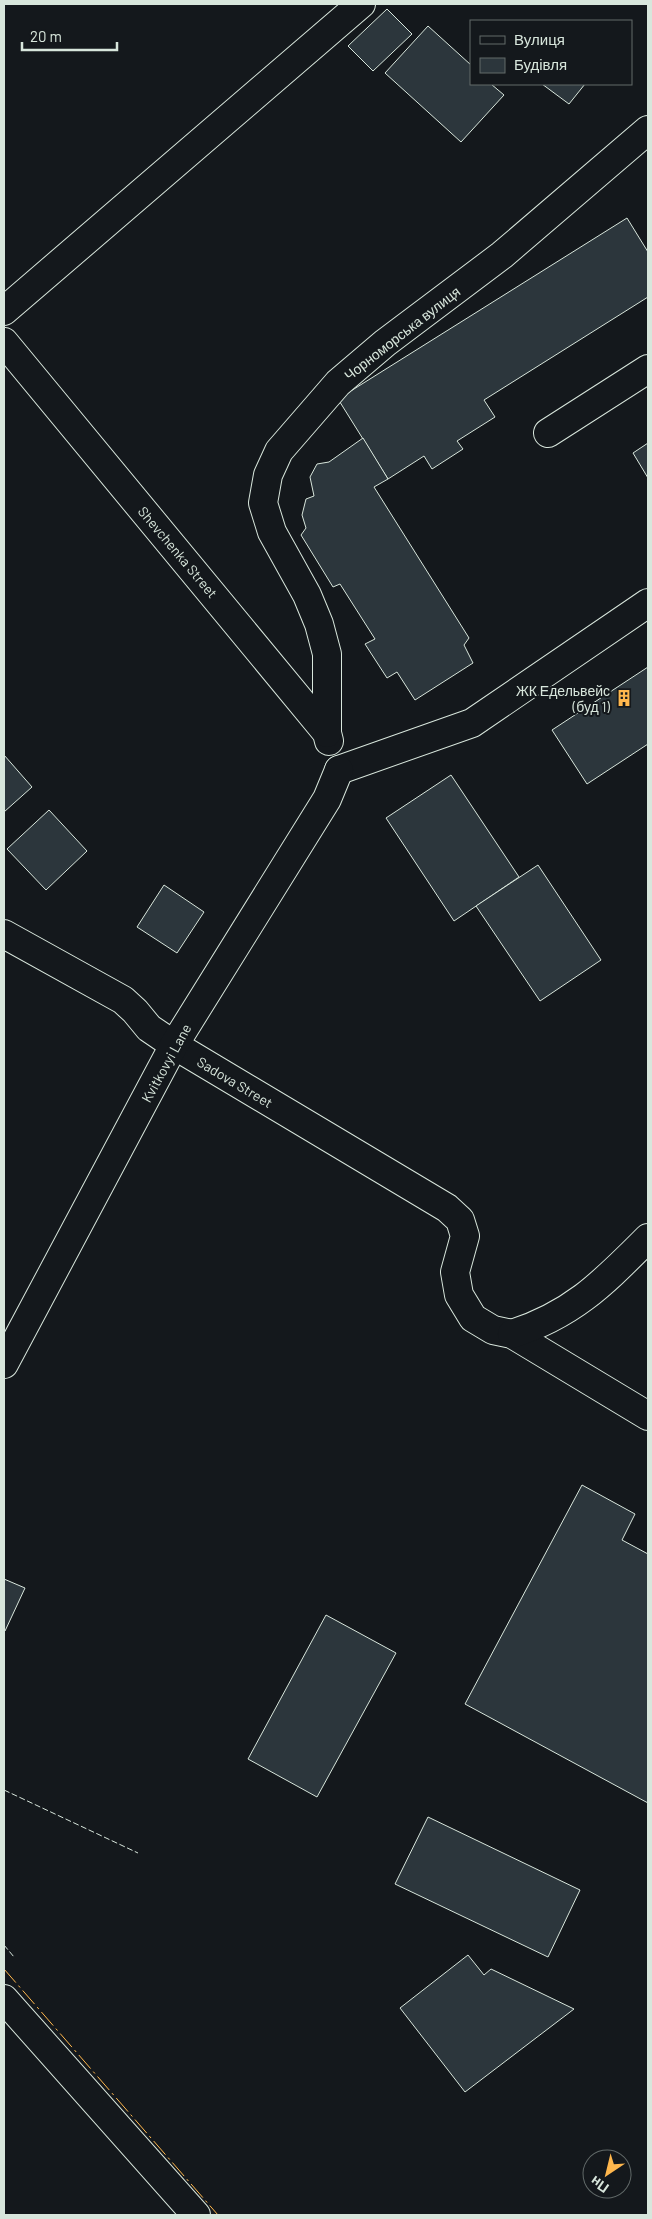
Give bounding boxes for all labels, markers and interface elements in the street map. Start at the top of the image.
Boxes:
scale bar [22,20,118,52]
legend [470,20,632,85]
text: 20 m [30,27,62,45]
text: Вулиця [514,30,565,48]
text: Будівля [514,55,567,73]
street label: Чорноморська вулиця [341,282,463,384]
street label: Shevchenka Street [135,503,221,601]
place label: ЖК Едельвейс (буд 1) [516,682,610,715]
building icon: ЖК Едельвейс (буд 1) [614,688,634,708]
street label: Kvitkovyi Lane [137,1021,195,1105]
street label: Sadova Street [194,1053,276,1111]
north arrow [582,2149,632,2199]
text: Пн [587,2173,612,2197]

